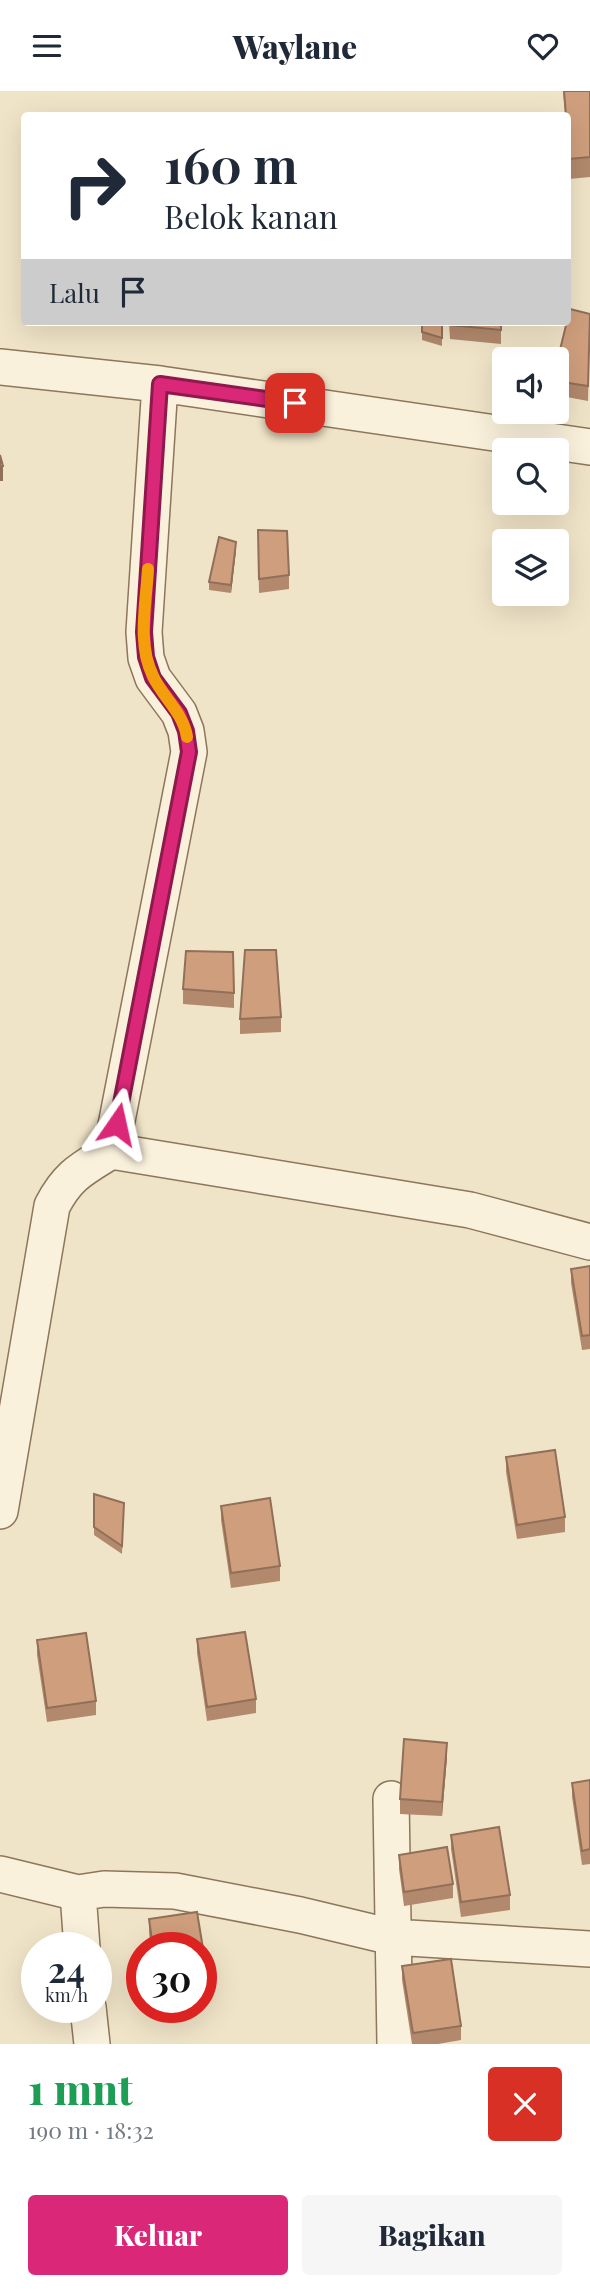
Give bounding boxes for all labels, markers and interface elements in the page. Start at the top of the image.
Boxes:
text: Waylane [233,24,357,67]
icon: menu [28,27,66,65]
icon: heart [524,27,562,65]
text: 160 m [164,131,298,196]
icon: right [49,140,140,231]
text: Belok kanan [164,194,338,237]
icon: arrive [114,273,152,311]
text: Lalu [49,275,100,310]
map controls [492,347,569,606]
button: sound [492,347,569,424]
pin [265,373,325,433]
icon: arrive [276,384,314,422]
button: search [492,438,569,515]
button: layers [492,529,569,606]
position arrow [80,1087,154,1161]
speed limit sign: 30 [126,1932,217,2023]
text: 24 [48,1945,85,1992]
text: km/h [45,1983,88,2007]
text: 1 mnt [28,2060,133,2116]
button: close [488,2067,562,2141]
text: 190 m · 18:32 [28,2114,154,2145]
button: Keluar [28,2195,288,2275]
button: Bagikan [302,2195,562,2275]

